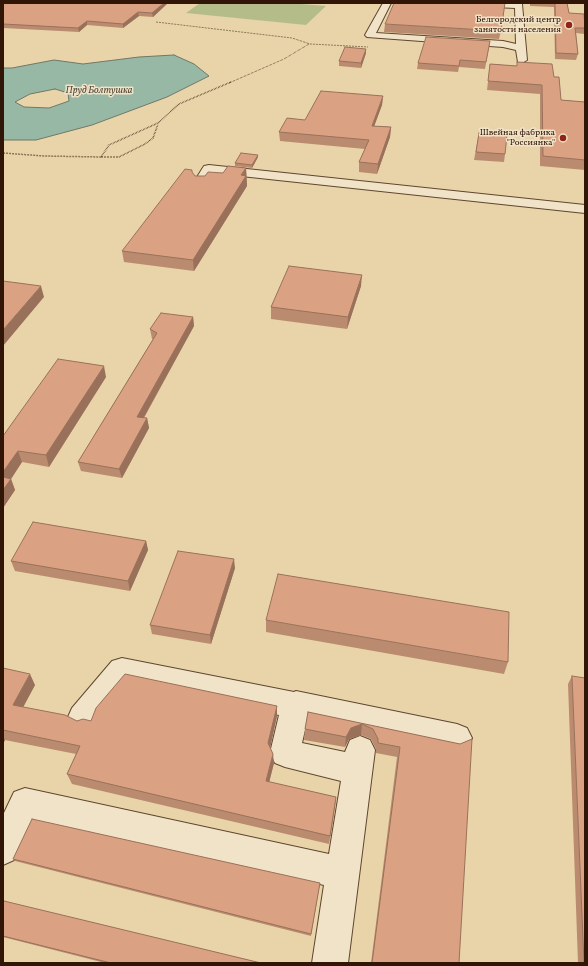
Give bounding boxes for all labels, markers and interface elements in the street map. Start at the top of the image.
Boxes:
place label: Белгородский центр занятости населения [474,15,561,36]
marker: Белгородский центр занятости населения [564,20,574,30]
water label: Пруд Болтушка [65,85,133,97]
place label: Швейная фабрика "Россиянка" [480,128,555,149]
marker: Швейная фабрика "Россиянка" [558,133,568,143]

